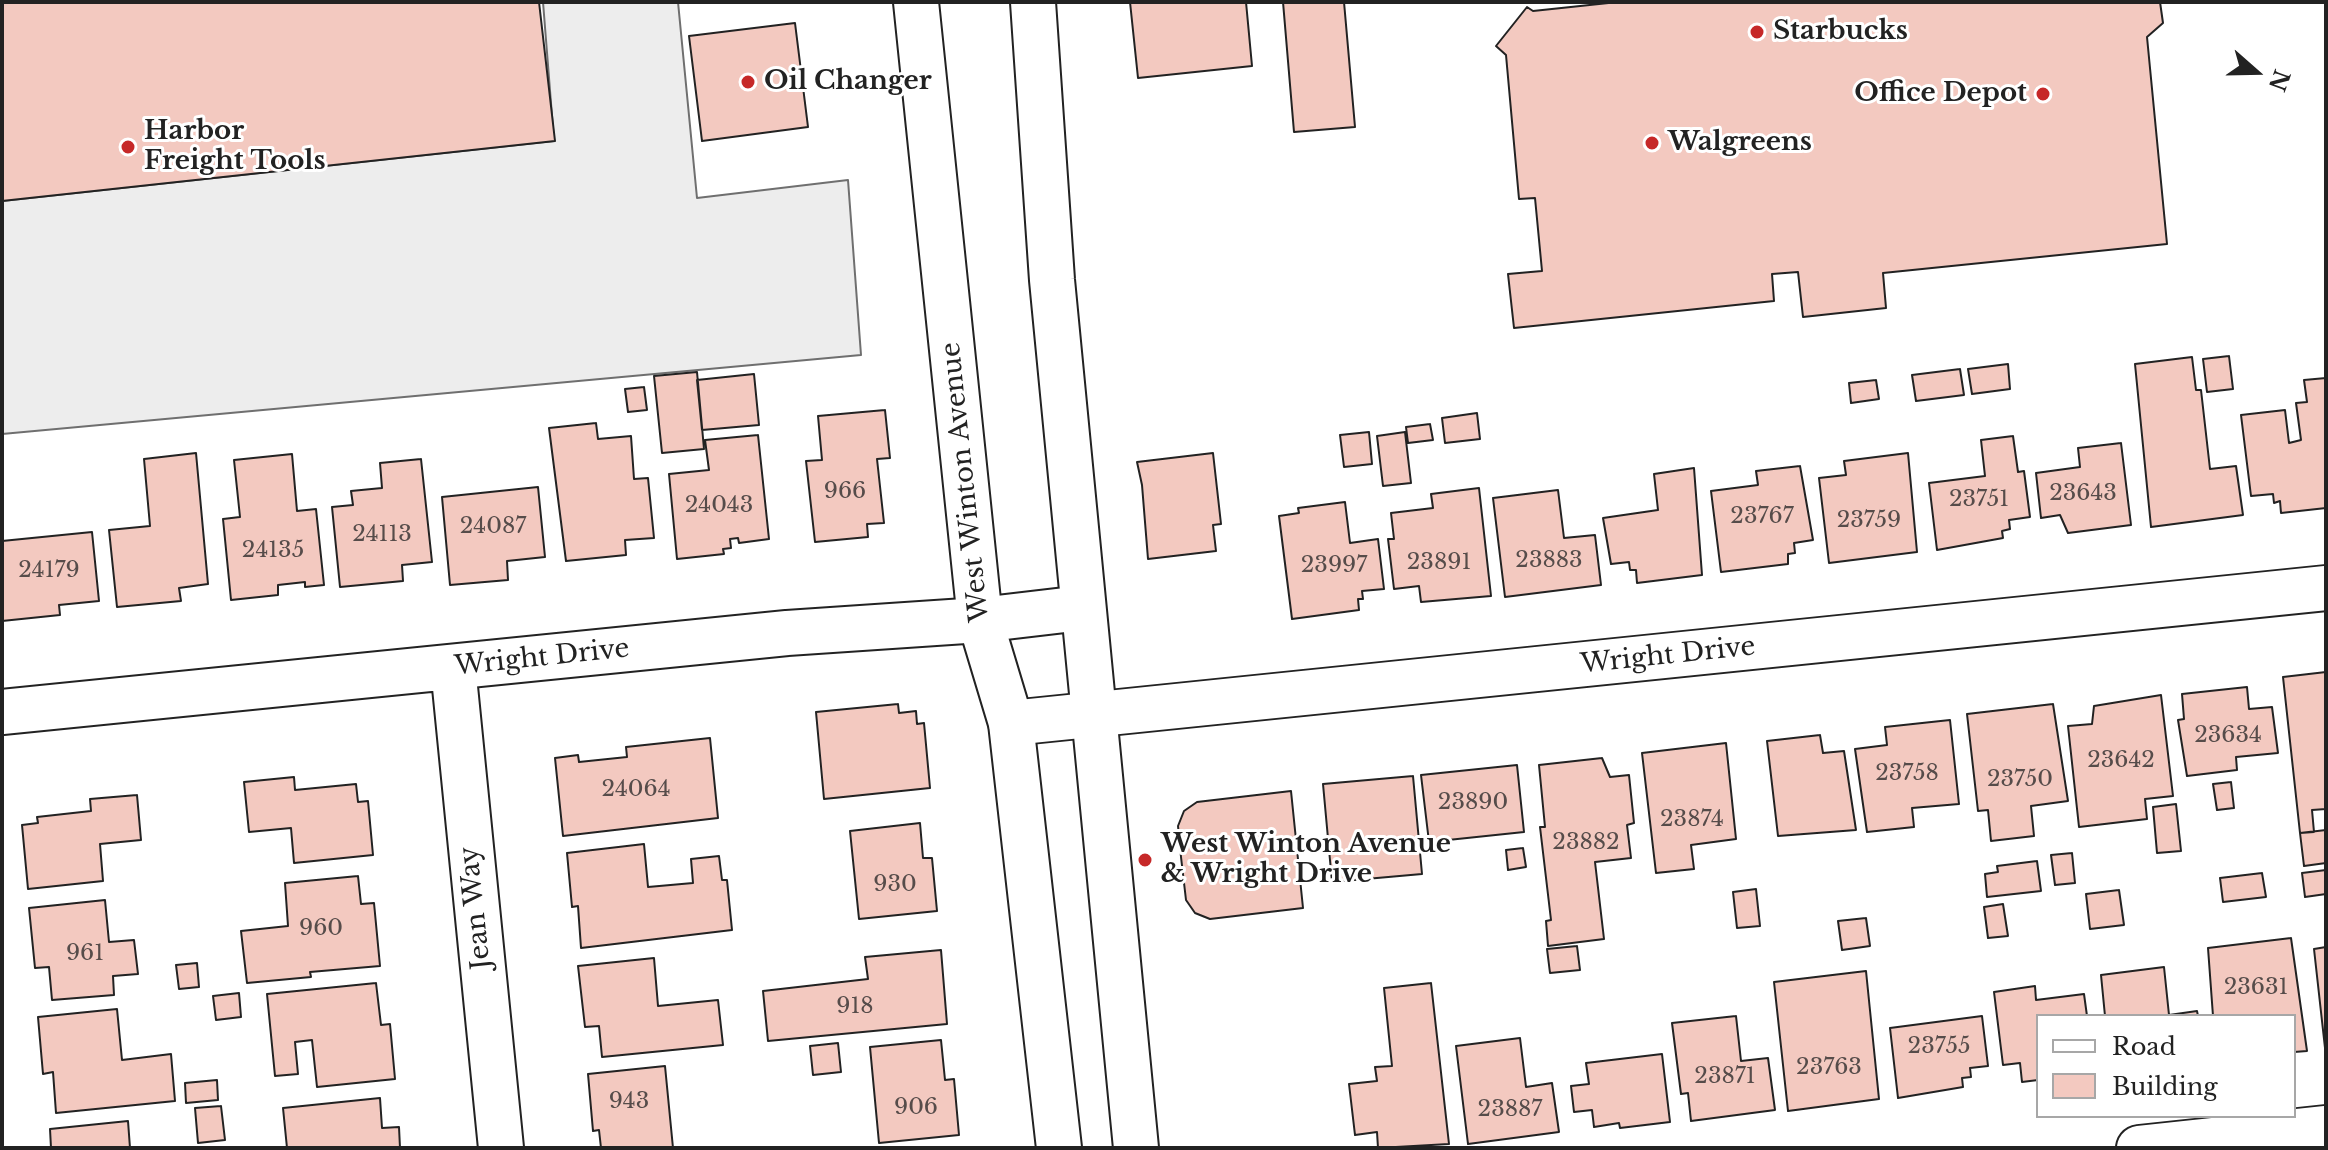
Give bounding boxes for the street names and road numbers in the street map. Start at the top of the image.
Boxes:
street label: West Winton Avenue [936,341,996,623]
street label: Wright Drive [1579,631,1757,681]
street label: Wright Drive [453,633,631,683]
street label: Jean Way [454,845,498,971]

